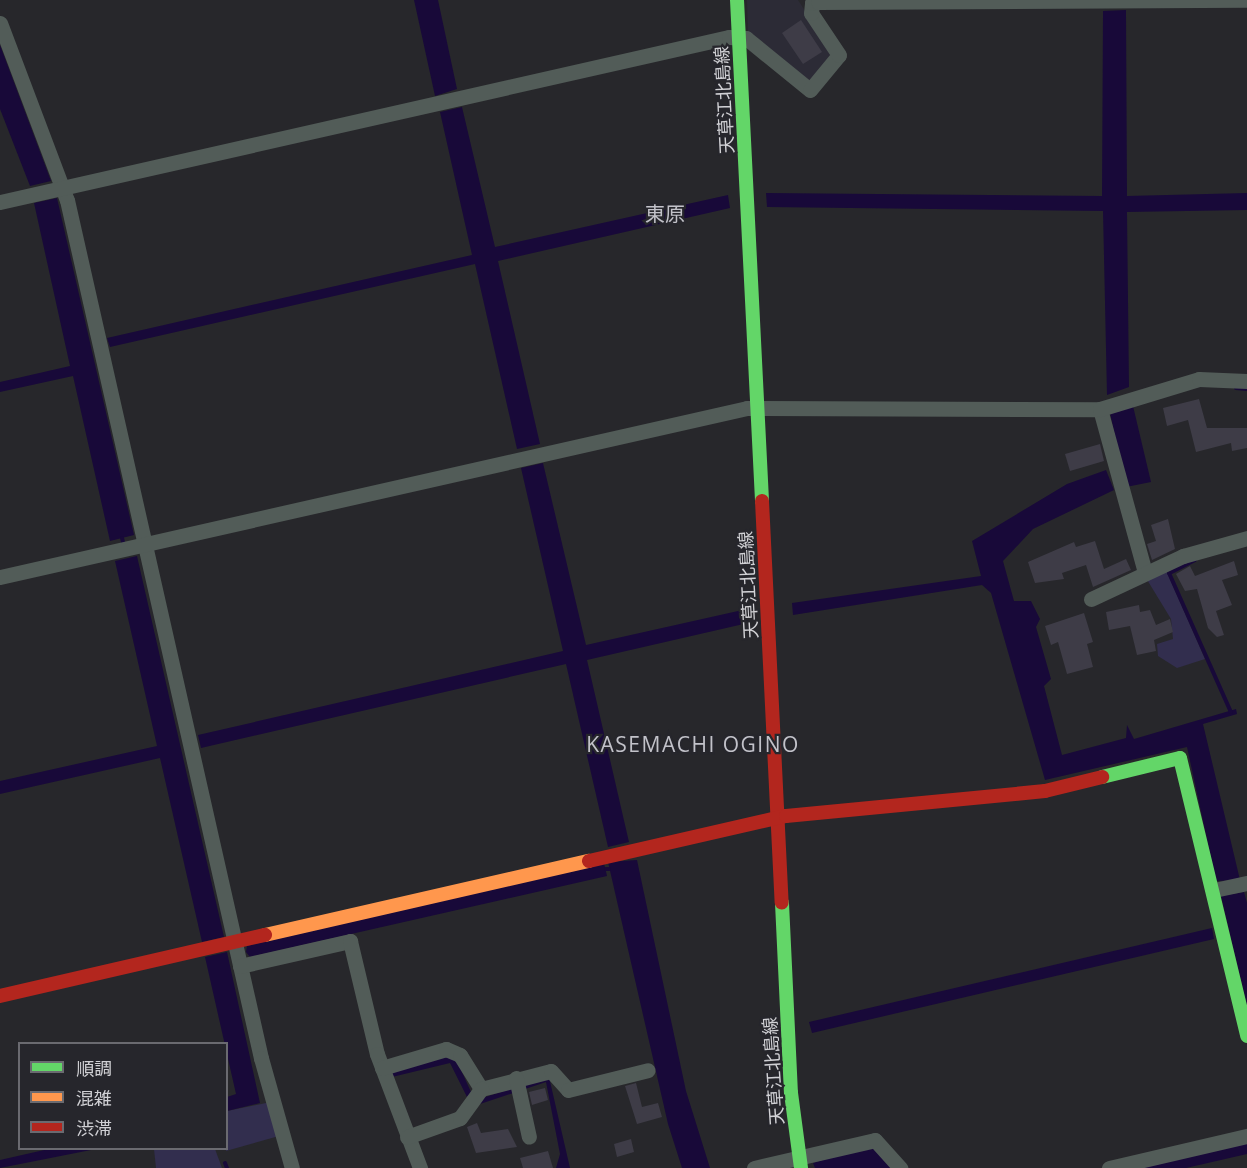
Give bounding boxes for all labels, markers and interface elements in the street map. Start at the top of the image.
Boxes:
street label: 天草江北島線 [710,46,738,154]
district label: 東原 [645,201,685,225]
street label: 天草江北島線 [734,531,762,639]
district label: KASEMACHI OGINO [586,731,800,757]
street label: 天草江北島線 [758,1016,788,1126]
legend [18,1042,228,1150]
text: 順調 [76,1056,112,1080]
text: 混雑 [76,1086,112,1110]
text: 渋滞 [76,1116,112,1140]

